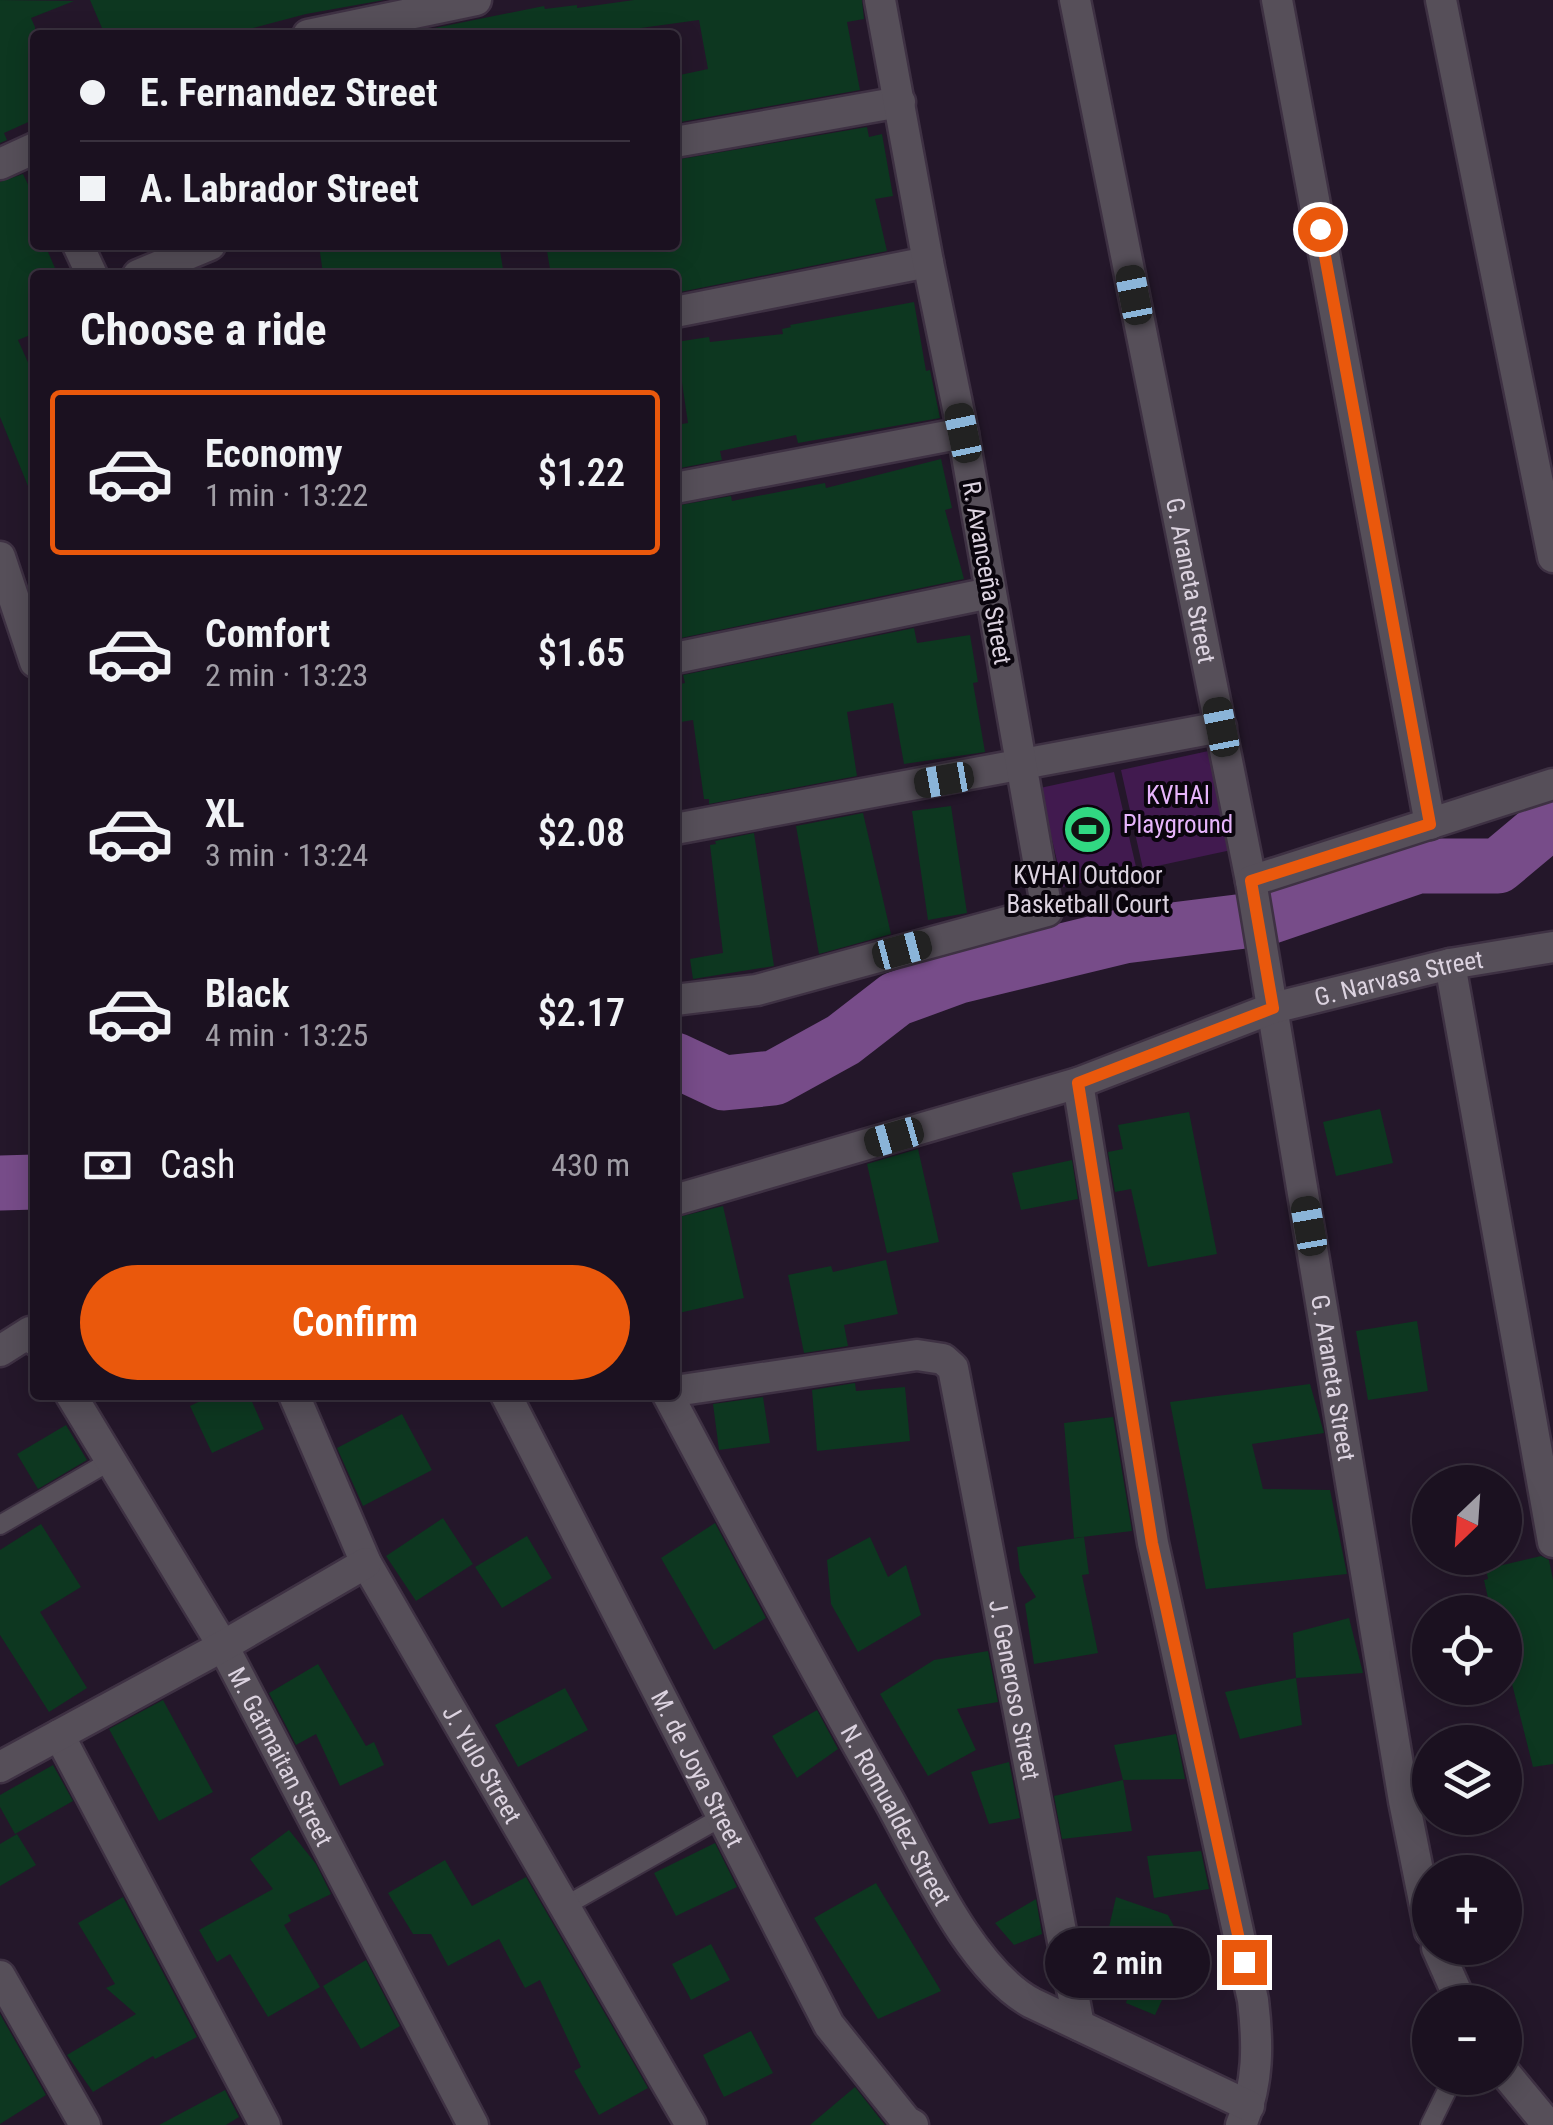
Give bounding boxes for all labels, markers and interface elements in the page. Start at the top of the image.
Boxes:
text: E. Fernandez Street [140,71,438,115]
text: A. Labrador Street [140,167,419,211]
route start [1298,207,1343,252]
car [1114,263,1154,327]
text: Choose a ride [80,303,327,356]
car [942,401,984,465]
icon: car [85,428,175,518]
text: Economy [205,432,342,476]
text: $1.22 [538,451,625,495]
text: 1 min · 13:22 [205,476,368,514]
street label: R. Avanceña Street [957,479,1017,667]
street label: G. Araneta Street [1160,495,1222,666]
icon: car [85,608,175,698]
text: Comfort [205,612,330,656]
text: $1.65 [538,631,625,675]
text: 2 min · 13:23 [205,656,368,694]
car [1201,695,1241,759]
car [912,760,976,800]
park label: KVHAI Playground [1123,781,1233,839]
icon: car [85,788,175,878]
text: XL [205,792,244,836]
sports icon: KVHAI Outdoor Basketball Court [1062,803,1114,855]
text: $2.08 [538,811,625,855]
text: 3 min · 13:24 [205,836,368,874]
place label: KVHAI Outdoor Basketball Court [1006,861,1170,919]
car [869,928,935,972]
street label: G. Narvasa Street [1311,944,1485,1012]
icon: car [85,968,175,1058]
text: Black [205,972,289,1016]
text: $2.17 [538,991,625,1035]
text: 4 min · 13:25 [205,1016,368,1054]
car [861,1114,927,1160]
icon: cash [80,1138,135,1193]
text: Cash [160,1143,235,1187]
text: 430 m [551,1146,630,1184]
car [1289,1194,1329,1258]
button: Confirm [80,1265,630,1380]
street label: G. Araneta Street [1306,1292,1362,1463]
north arrow [1412,1465,1522,1575]
map controls [1412,1465,1522,2095]
button: locate [1412,1595,1522,1705]
street label: J. Generoso Street [983,1597,1046,1782]
street label: M. Gatmaitan Street [222,1662,339,1851]
street label: M. de Joya Street [645,1686,750,1852]
street label: J. Yulo Street [437,1700,528,1828]
street label: N. Romualdez Street [835,1720,957,1911]
button: layers [1412,1725,1522,1835]
button: + [1412,1855,1522,1965]
callout: 2 min [1044,1927,1209,1997]
route end [1222,1940,1267,1985]
text: 2 min [1092,1944,1163,1982]
button: − [1412,1985,1522,2095]

